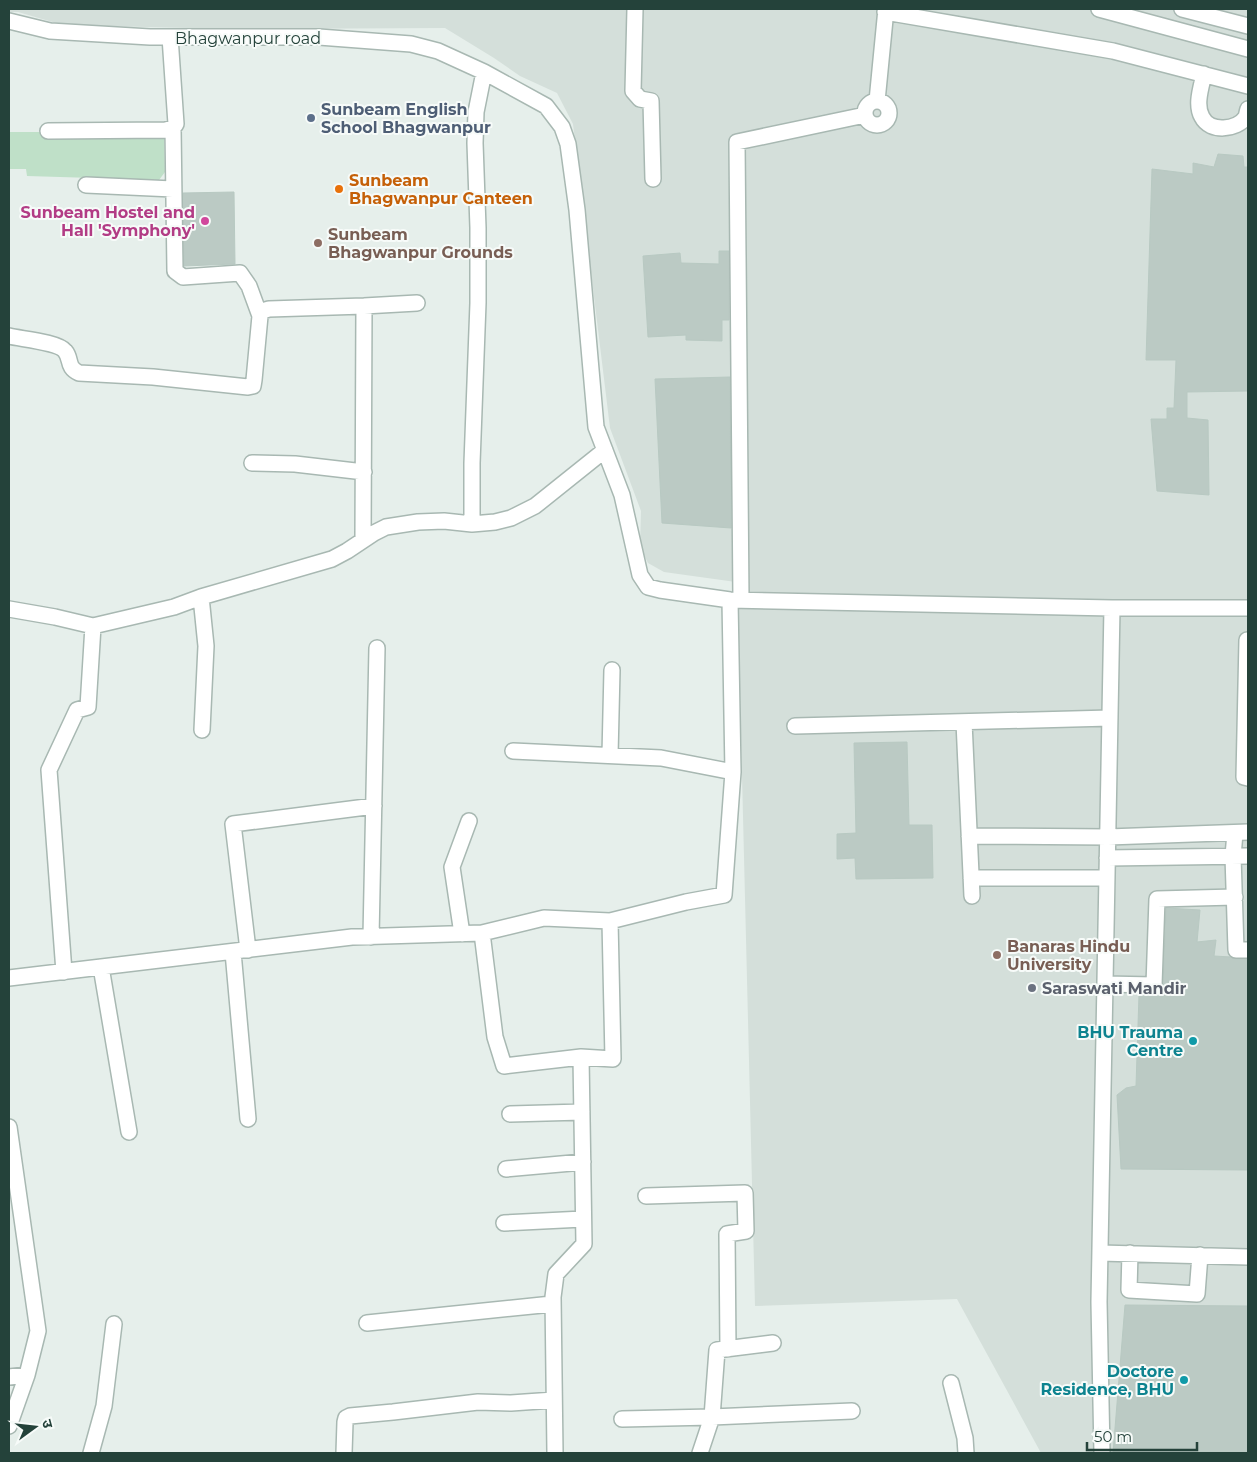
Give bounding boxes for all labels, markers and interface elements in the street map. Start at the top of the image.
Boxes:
street label: Bhagwanpur road [175,29,321,48]
place label: Sunbeam English School Bhagwanpur [321,100,491,137]
marker: Sunbeam English School Bhagwanpur [305,112,317,124]
place label: Sunbeam Bhagwanpur Canteen [349,171,533,208]
marker: Sunbeam Bhagwanpur Canteen [333,183,345,195]
place label: Sunbeam Hostel and Hall 'Symphony' [21,203,195,240]
marker: Sunbeam Hostel and Hall 'Symphony' [199,215,211,227]
place label: Sunbeam Bhagwanpur Grounds [328,225,513,262]
marker: Sunbeam Bhagwanpur Grounds [312,237,324,249]
place label: Banaras Hindu University [1007,937,1130,974]
marker: Banaras Hindu University [991,949,1003,961]
place label: Saraswati Mandir [1042,979,1187,998]
marker: Saraswati Mandir [1026,982,1038,994]
place label: BHU Trauma Centre [1077,1023,1183,1060]
marker: BHU Trauma Centre [1187,1035,1199,1047]
place label: Doctore Residence, BHU [1041,1362,1174,1399]
marker: Doctore Residence, BHU [1178,1374,1190,1386]
north arrow [10,1402,60,1452]
text: उ [38,1417,58,1431]
scale bar [1087,1420,1197,1452]
text: 50 m [1094,1427,1132,1446]

